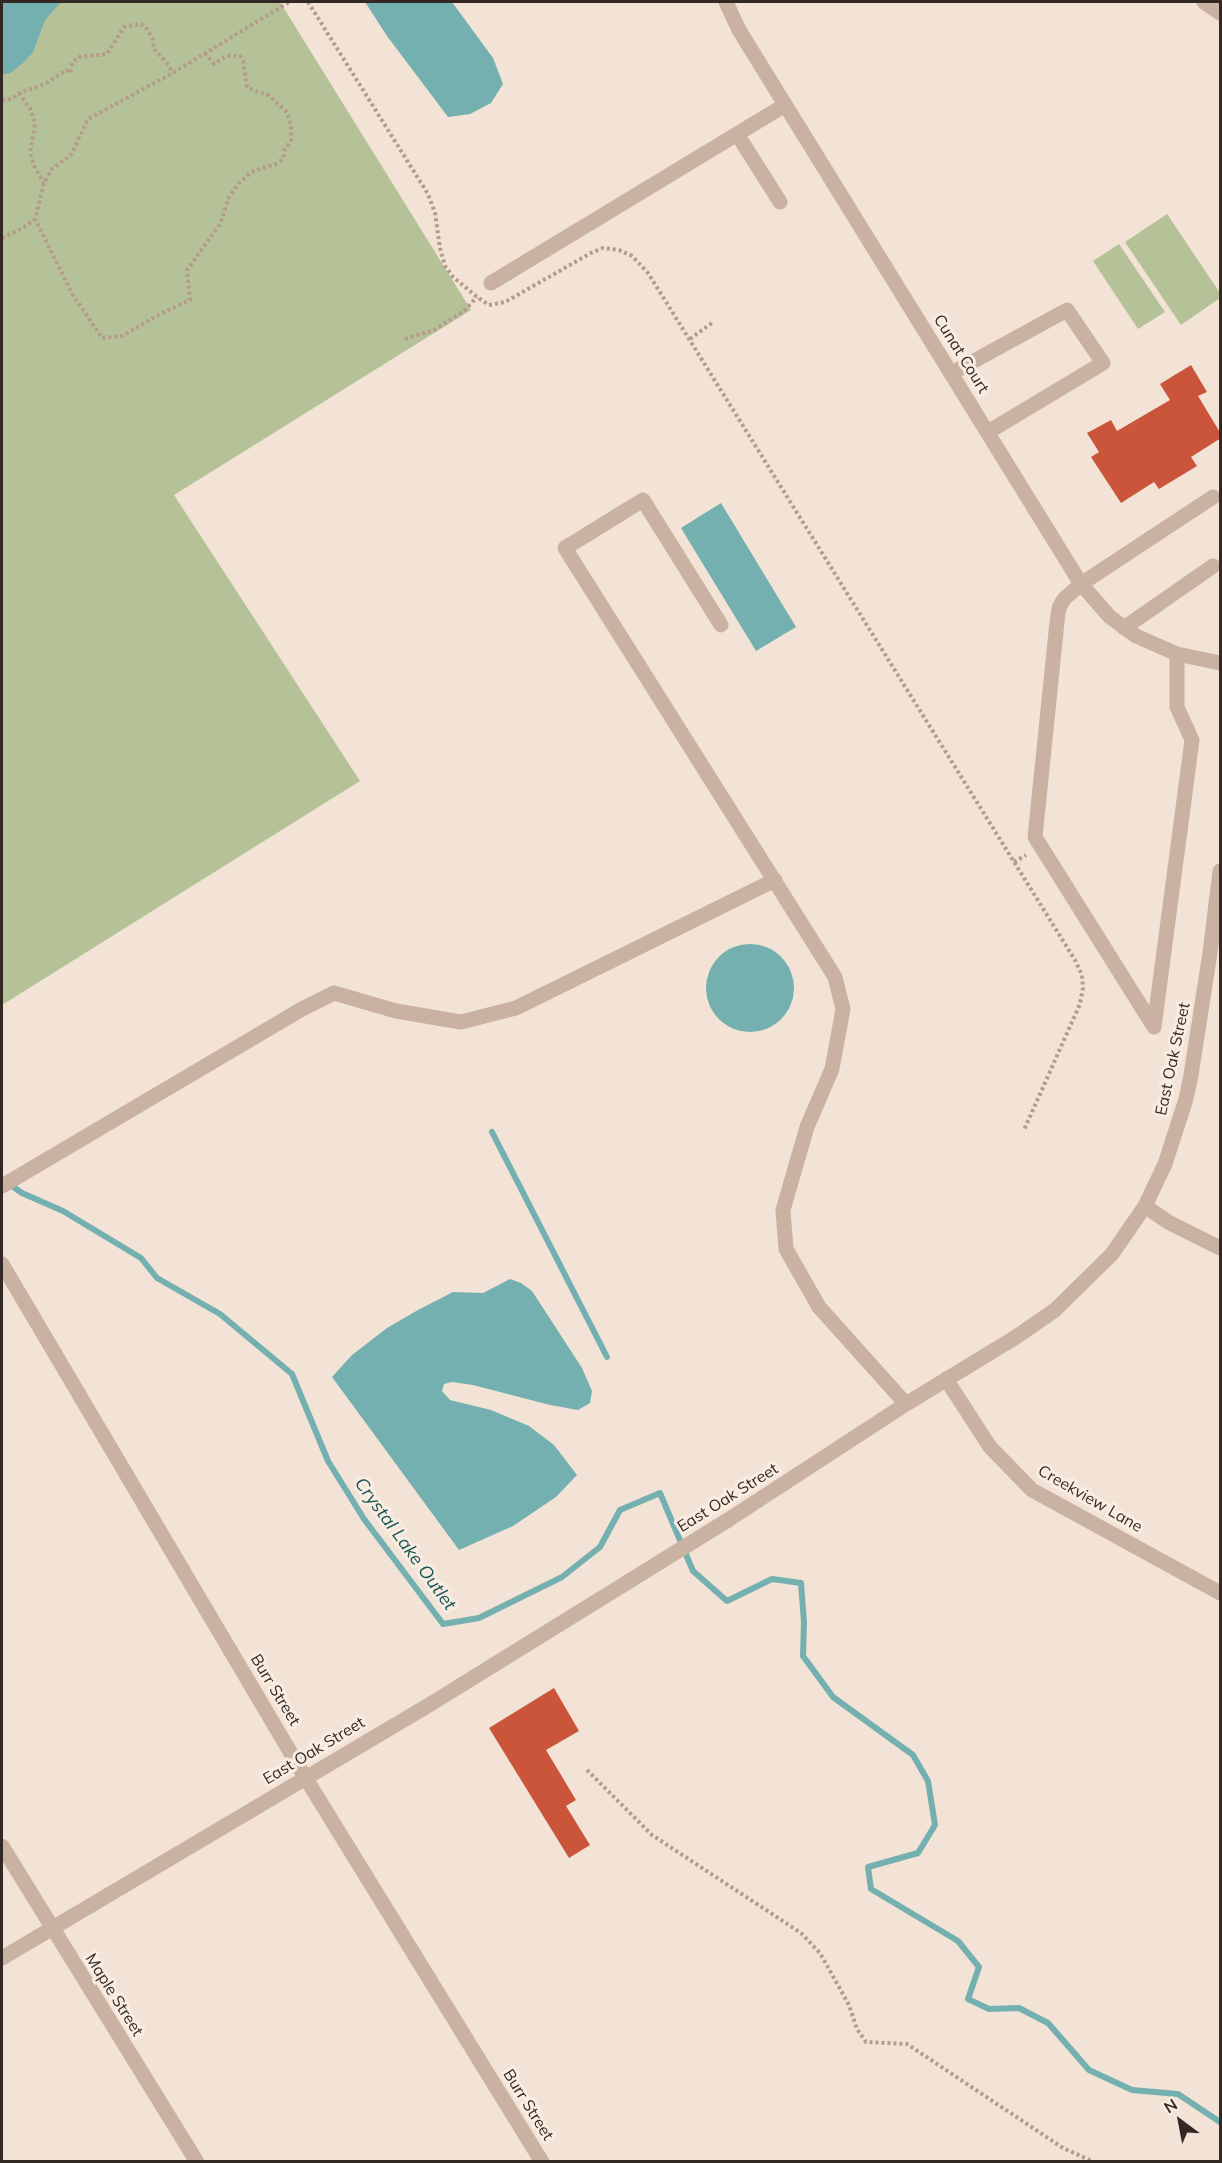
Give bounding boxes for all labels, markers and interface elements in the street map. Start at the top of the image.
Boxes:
street label: Cunat Court [929,311,993,397]
street label: East Oak Street [1152,1001,1194,1117]
street label: East Oak Street [674,1459,782,1537]
street label: Creekview Lane [1034,1461,1146,1537]
water label: Crystal Lake Outlet [350,1473,460,1615]
street label: Burr Street [246,1651,304,1729]
street label: East Oak Street [260,1713,368,1789]
street label: Maple Street [81,1950,147,2040]
street label: Burr Street [499,2066,557,2144]
north arrow [1150,2091,1210,2151]
text: N [1160,2094,1181,2117]

